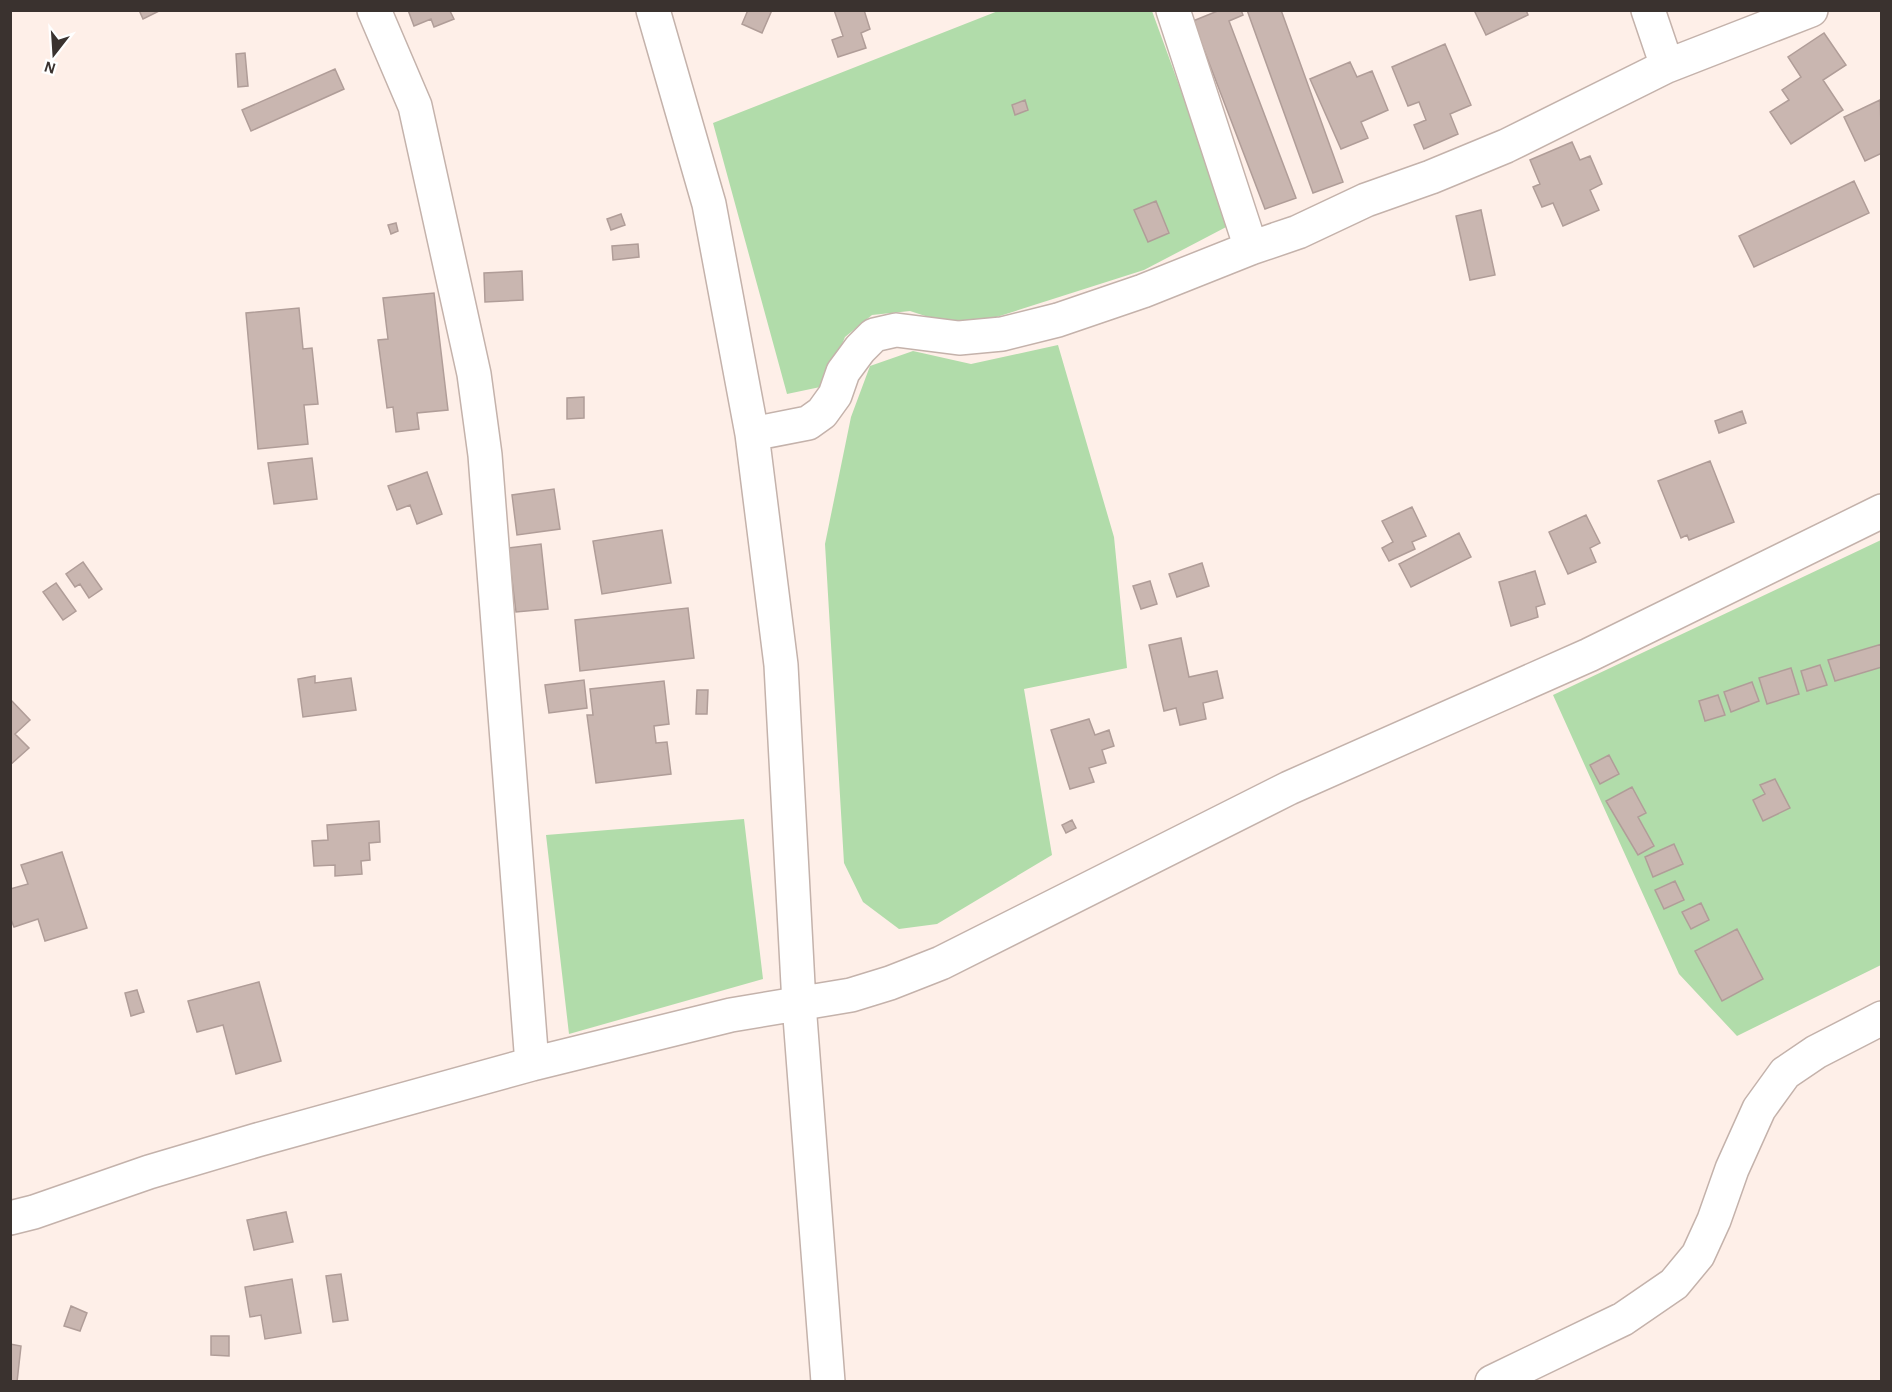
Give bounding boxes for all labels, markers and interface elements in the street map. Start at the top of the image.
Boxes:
north arrow [24,24,84,84]
text: N [42,58,58,77]

